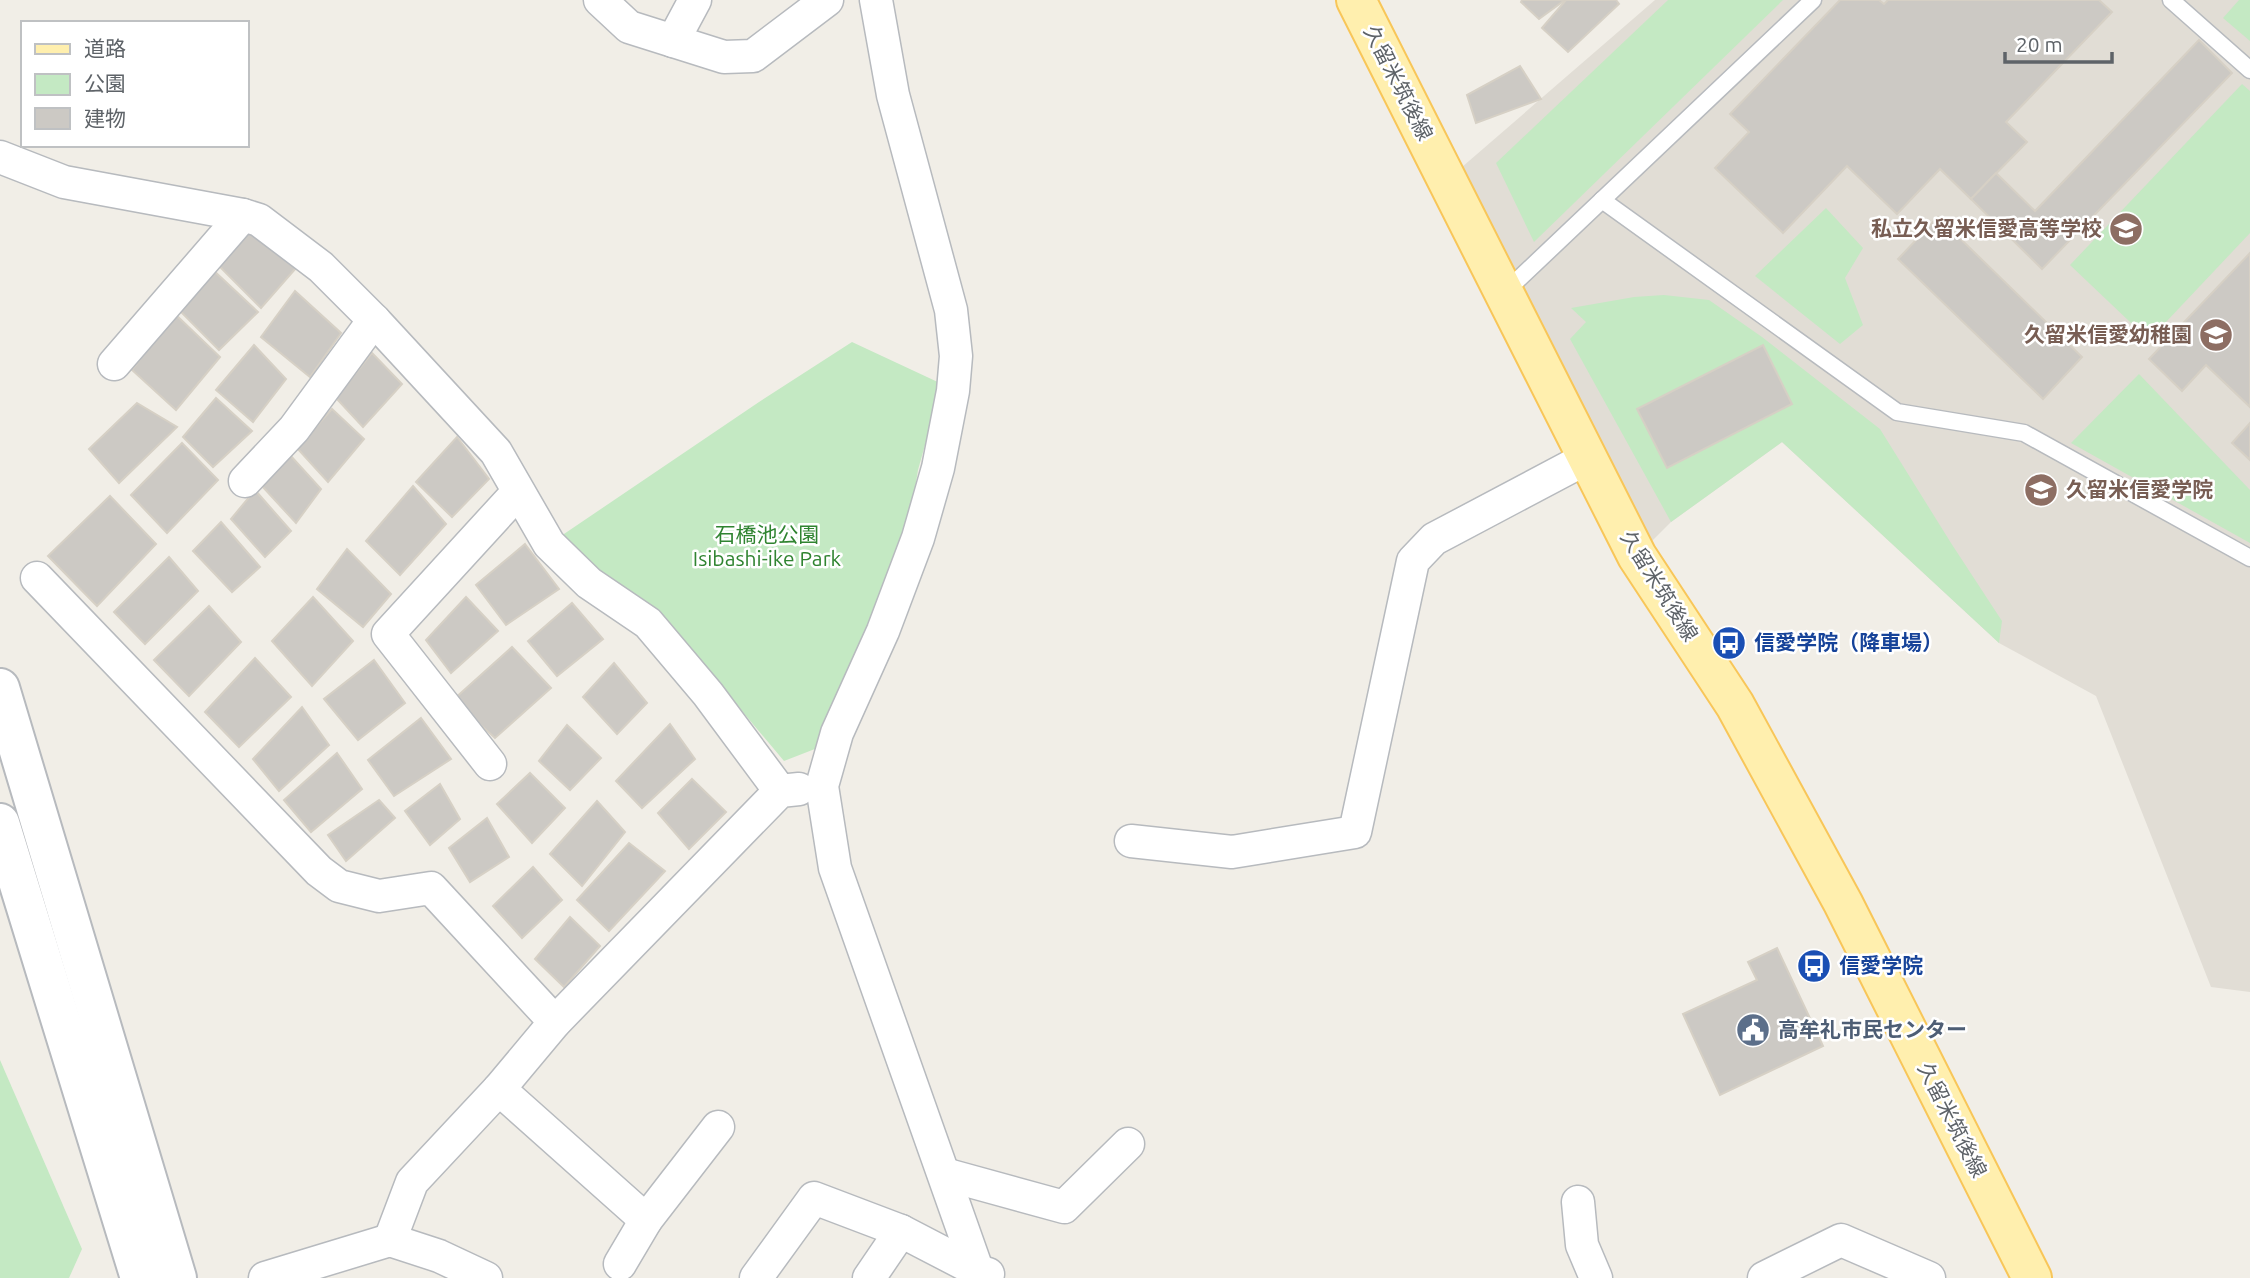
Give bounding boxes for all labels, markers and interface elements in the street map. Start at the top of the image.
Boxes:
legend [21,21,248,147]
street label: 久留米筑後線 [1360,21,1438,144]
scale bar [2005,21,2112,65]
text: 20 m [2016,32,2063,56]
text: 道路 [84,36,126,60]
text: 公園 [84,71,126,95]
text: 建物 [84,106,126,130]
school or university icon: 私立久留米信愛高等学校 [2107,210,2145,248]
place label: 私立久留米信愛高等学校 [1871,216,2102,240]
school or university icon: 久留米信愛幼稚園 [2197,316,2235,354]
place label: 久留米信愛幼稚園 [2024,322,2192,346]
school or university icon: 久留米信愛学院 [2022,471,2060,509]
place label: 久留米信愛学院 [2066,477,2213,501]
park label: 石橋池公園 Isibashi-ike Park [693,522,842,570]
street label: 久留米筑後線 [1616,526,1703,645]
bus stop icon: 信愛学院（降車場） [1710,624,1748,662]
place label: 信愛学院（降車場） [1754,630,1943,654]
bus stop icon: 信愛学院 [1795,947,1833,985]
place label: 信愛学院 [1839,953,1923,977]
public building icon: 高牟礼市民センター [1734,1011,1772,1049]
place label: 高牟礼市民センター [1778,1017,1967,1041]
street label: 久留米筑後線 [1914,1058,1992,1181]

